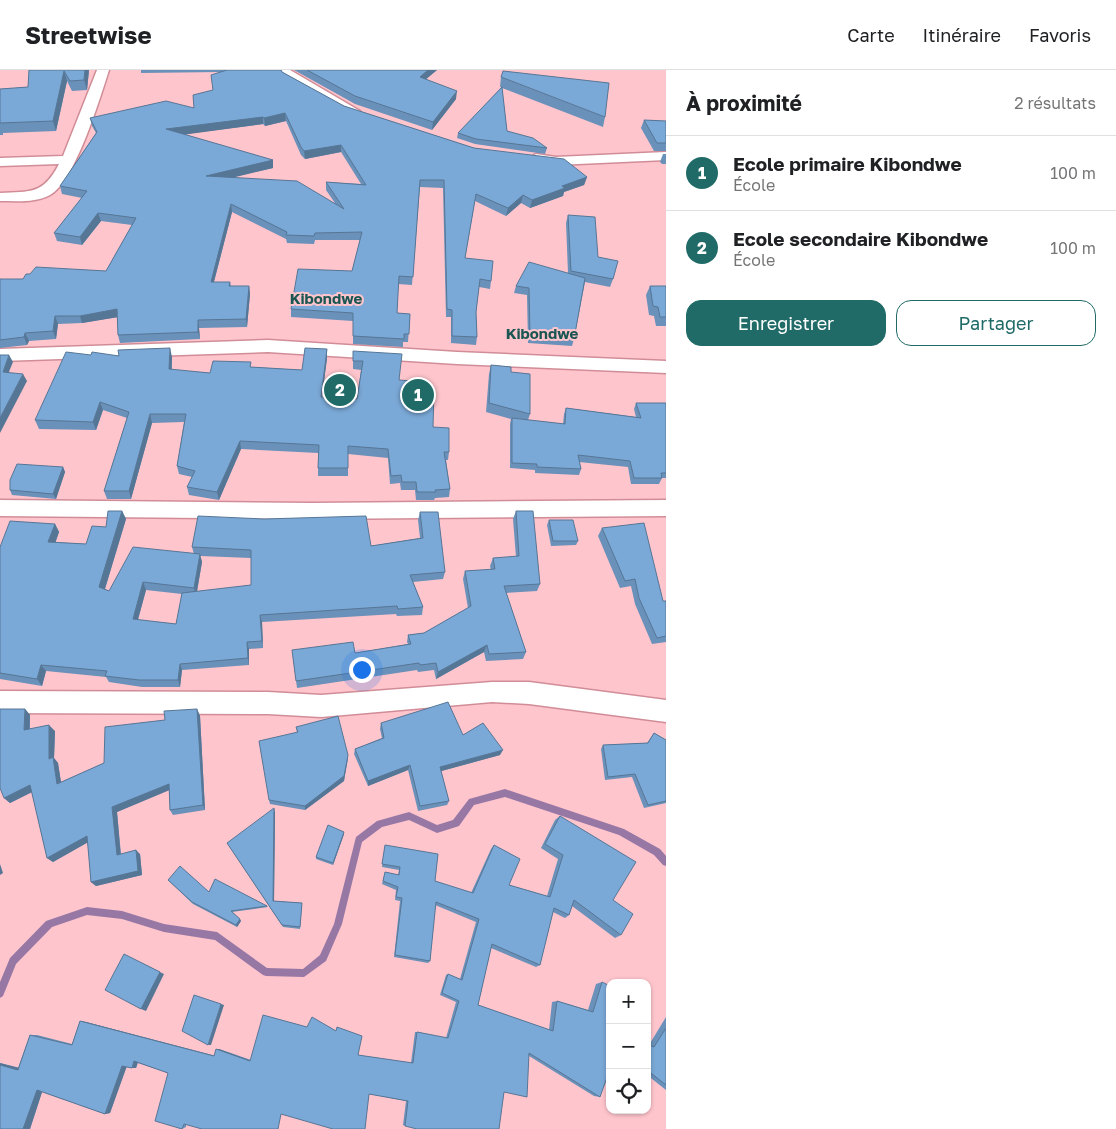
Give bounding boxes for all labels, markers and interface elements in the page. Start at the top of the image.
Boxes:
text: Streetwise [25,20,152,49]
text: Carte [847,24,895,46]
text: Itinéraire [923,24,1001,46]
text: Favoris [1029,24,1091,46]
text: À proximité [686,90,802,116]
text: 2 résultats [1014,93,1096,113]
text: Ecole primaire Kibondwe [733,152,962,175]
text: 1 [698,163,706,183]
text: 100 m [1050,163,1096,183]
text: École [733,175,775,195]
text: Ecole secondaire Kibondwe [733,227,988,250]
text: 2 [697,238,707,258]
text: 100 m [1050,238,1096,258]
text: École [733,250,775,270]
district label: Kibondwe [290,289,363,307]
button: Enregistrer [686,300,886,346]
button: Partager [896,300,1096,346]
district label: Kibondwe [506,324,579,342]
pin: 2 [324,371,356,409]
pin: 1 [402,376,434,414]
your location [349,657,375,683]
map controls [606,979,651,1114]
button: + [606,979,651,1024]
button: − [606,1024,651,1069]
button: locate [606,1069,651,1114]

